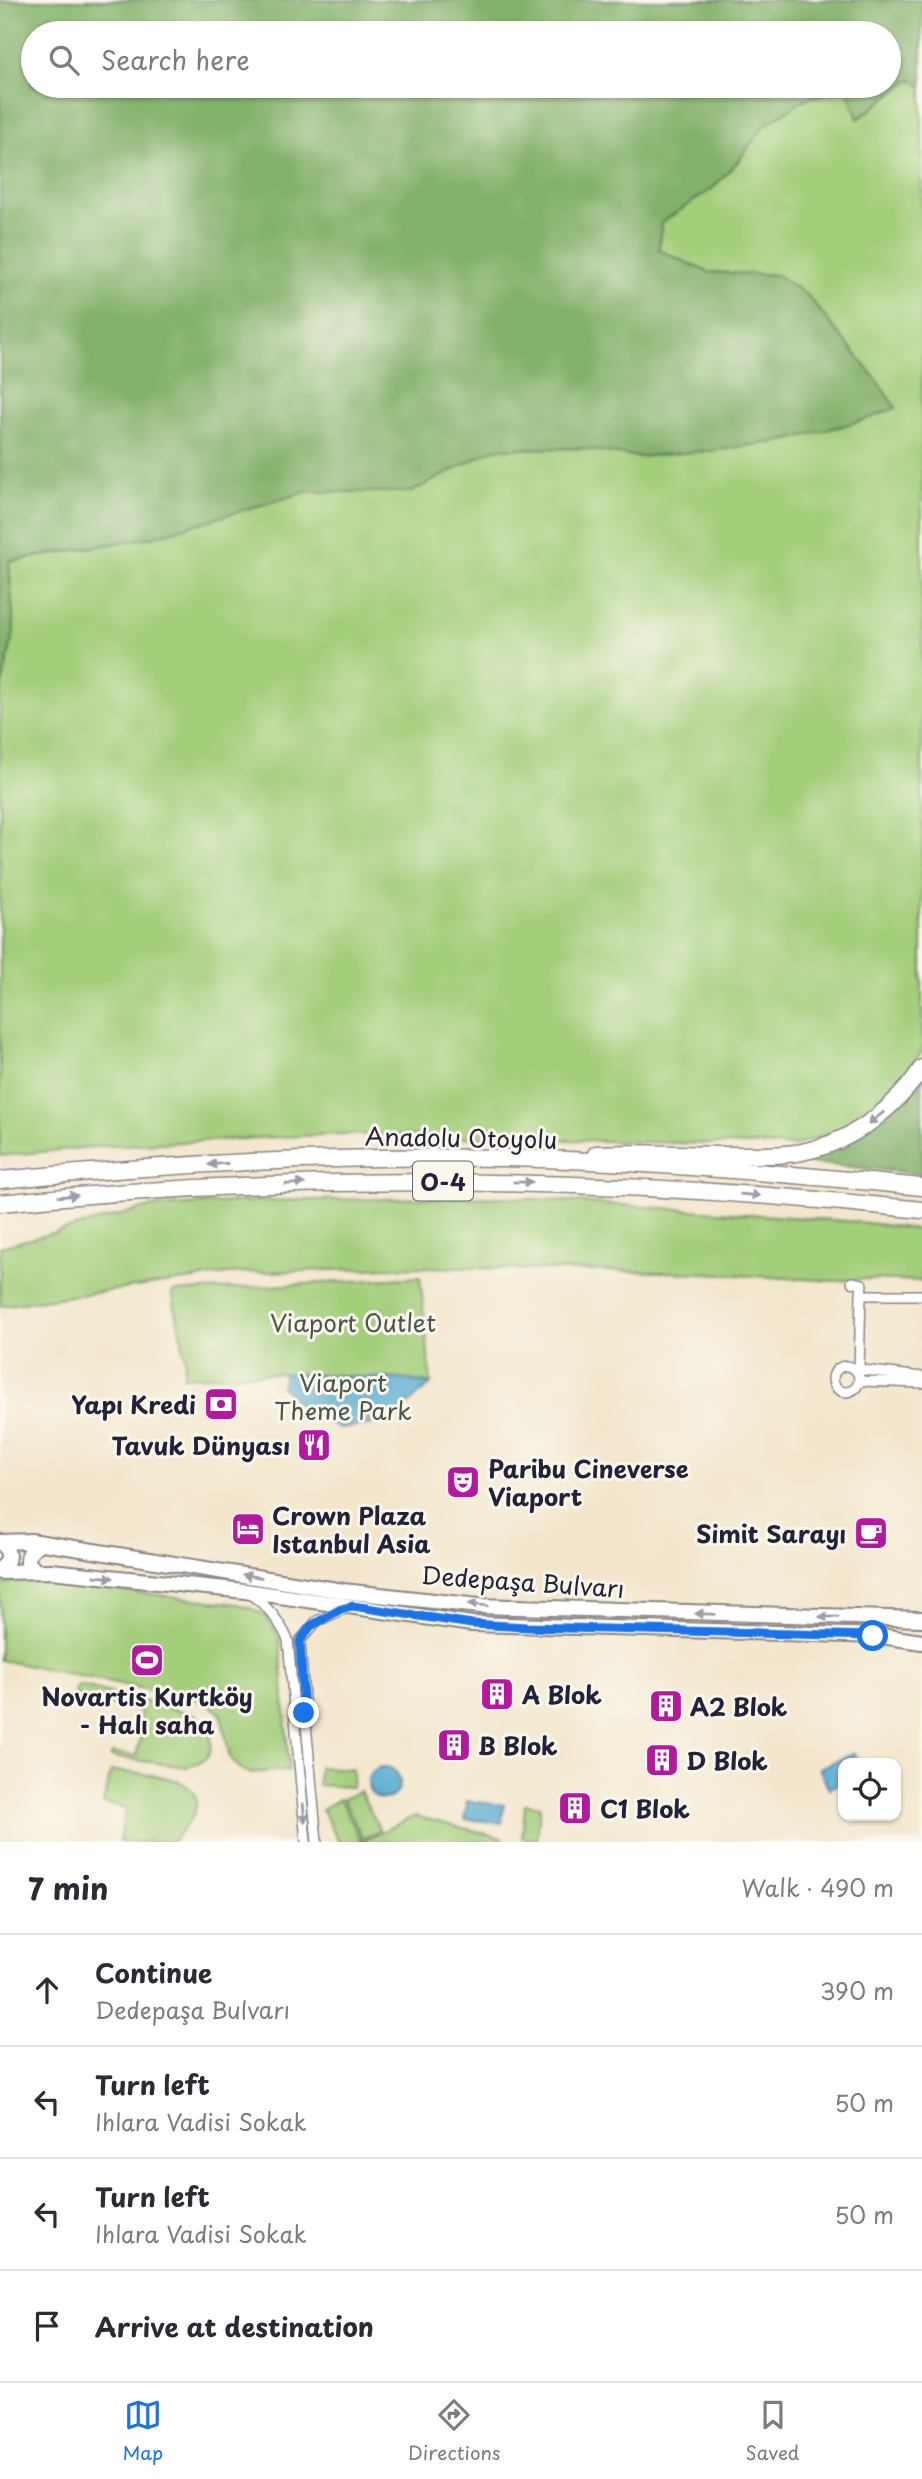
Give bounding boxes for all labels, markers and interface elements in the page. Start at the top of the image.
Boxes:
search box [21,21,901,98]
text: Search here [101,40,250,79]
icon: search [45,41,83,79]
one-way arrow [867,1110,885,1125]
street label: Anadolu Otoyolu [364,1117,558,1157]
one-way arrow [207,1159,229,1170]
road number: O-4 [413,1162,473,1200]
one-way arrow [512,1176,534,1188]
one-way arrow [284,1178,306,1189]
one-way arrow [57,1190,79,1201]
one-way arrow [739,1190,761,1201]
park label: Viaport Outlet [270,1304,436,1340]
park label: Viaport Theme Park [274,1364,412,1428]
bank icon: Yapı Kredi [202,1385,240,1423]
place label: Yapı Kredi [71,1386,196,1422]
restaurant icon: Tavuk Dünyası [295,1426,333,1464]
place label: Tavuk Dünyası [112,1427,290,1463]
place label: Paribu Cineverse Viaport [488,1450,689,1514]
theatre icon: Paribu Cineverse Viaport [444,1463,482,1501]
place label: Crown Plaza Istanbul Asia [272,1497,431,1561]
hotel icon: Crown Plaza Istanbul Asia [229,1510,267,1548]
cafe icon: Simit Sarayı [852,1514,890,1552]
place label: Simit Sarayı [696,1515,846,1551]
street label: Dedepaşa Bulvarı [420,1556,626,1606]
one-way arrow [241,1570,263,1581]
one-way arrow [94,1572,116,1583]
one-way arrow [467,1599,489,1610]
one-way arrow [694,1608,716,1619]
one-way arrow [818,1611,840,1623]
route start [857,1620,888,1651]
sports icon: Novartis Kurtköy - Halı saha [128,1641,166,1679]
building icon: A Blok [478,1675,516,1713]
place label: A Blok [521,1676,602,1712]
place label: Novartis Kurtköy - Halı saha [41,1678,253,1742]
building icon: A2 Blok [647,1687,685,1725]
place label: A2 Blok [690,1688,788,1724]
route end [288,1697,319,1728]
building icon: B Blok [435,1726,473,1764]
place label: B Blok [478,1727,558,1763]
building icon: D Blok [643,1741,681,1779]
place label: D Blok [686,1742,768,1778]
map controls [838,1758,901,1821]
button: locate [838,1758,901,1821]
building icon: C1 Blok [556,1789,594,1827]
place label: C1 Blok [600,1790,690,1826]
one-way arrow [299,1802,310,1824]
text: 7 min [28,1865,109,1910]
text: Walk · 490 m [742,1870,894,1905]
text: Continue [95,1953,212,1992]
icon: ahead [28,1971,66,2009]
text: 390 m [820,1973,894,2008]
text: Dedepaşa Bulvarı [95,1992,290,2027]
text: Turn left [95,2065,210,2104]
icon: left [28,2083,66,2121]
text: 50 m [834,2085,894,2120]
text: Ihlara Vadisi Sokak [95,2104,307,2139]
text: Turn left [95,2177,210,2216]
icon: left [28,2195,66,2233]
text: 50 m [834,2197,894,2232]
text: Ihlara Vadisi Sokak [95,2216,307,2251]
icon: arrive [28,2307,66,2345]
text: Arrive at destination [95,2307,374,2346]
tab: Map [123,2396,163,2466]
tab: Directions [408,2396,501,2466]
tab: Saved [746,2396,799,2466]

